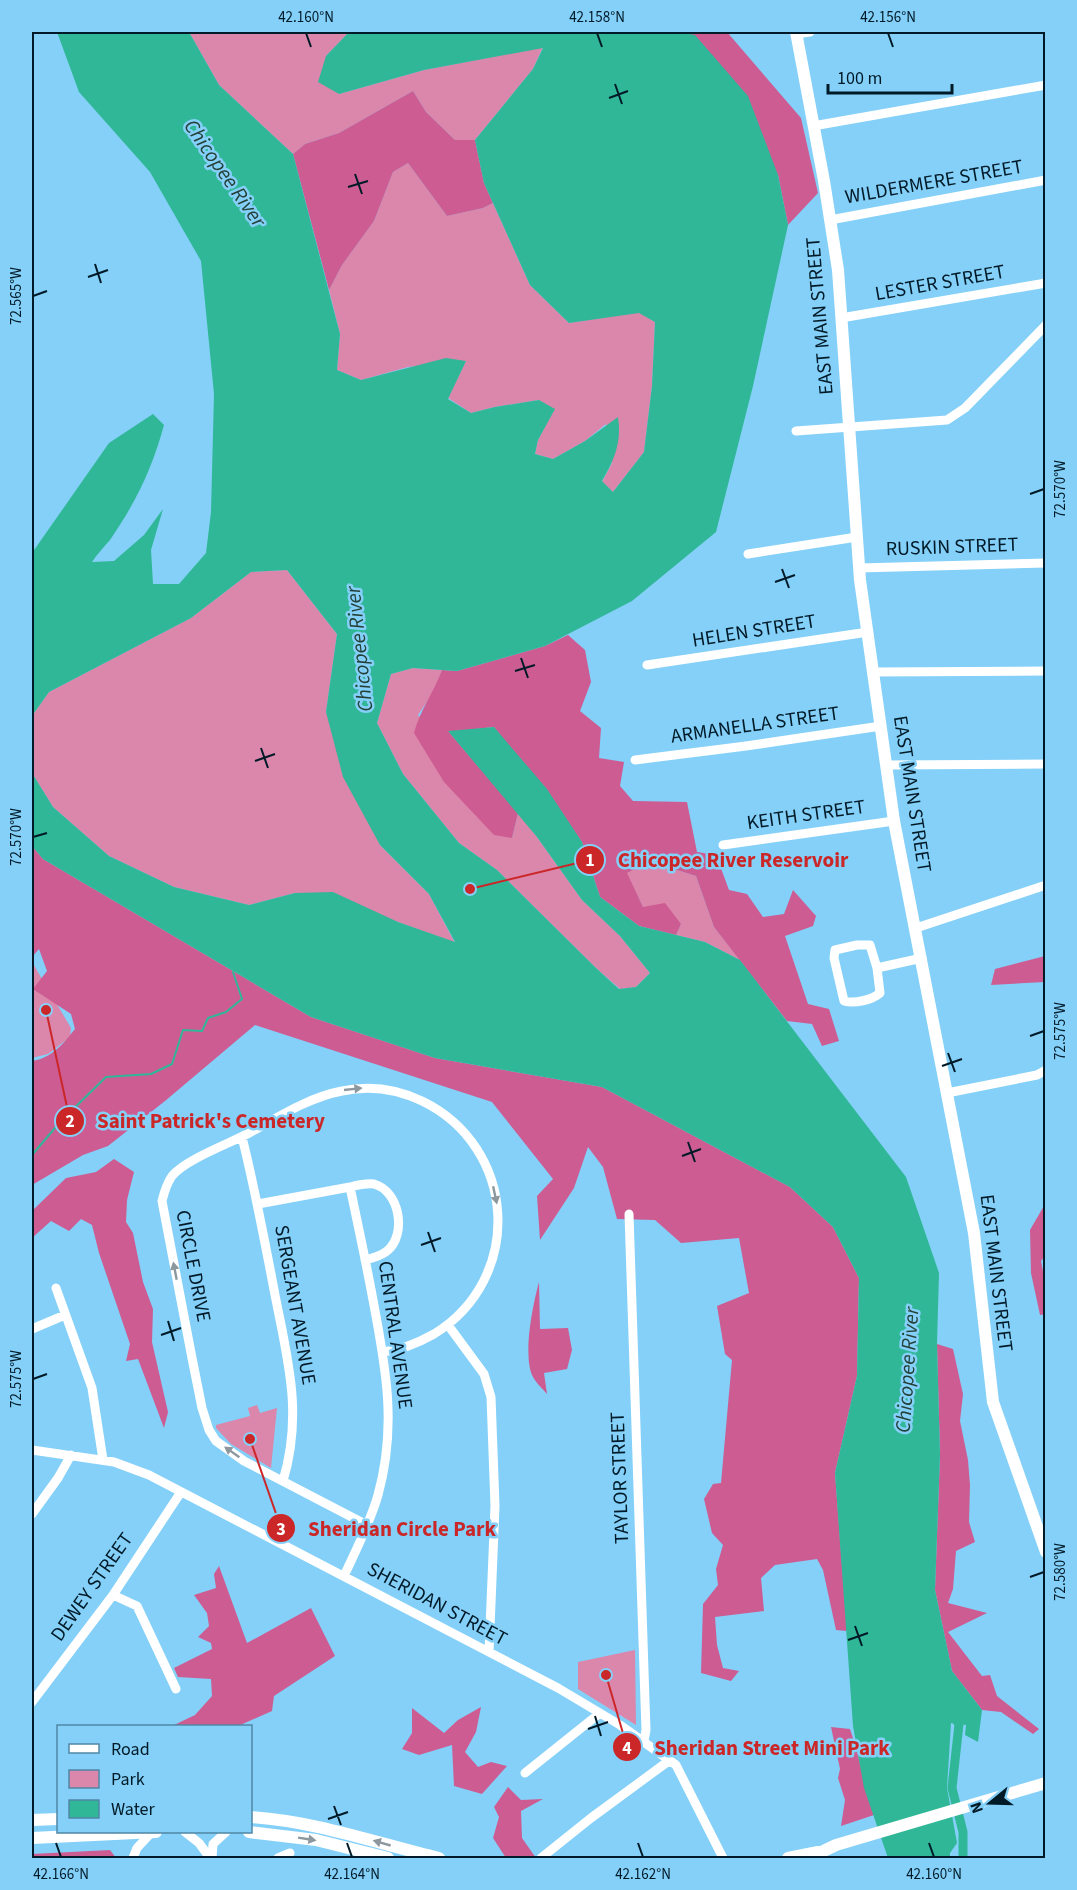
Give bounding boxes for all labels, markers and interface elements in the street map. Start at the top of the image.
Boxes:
text: 42.160°N [278,7,334,28]
text: 42.158°N [569,7,625,28]
text: 42.156°N [860,7,916,28]
scale bar [828,57,952,95]
text: 100 m [837,66,882,91]
water label: Chicopee River [177,113,274,234]
street label: WILDERMERE STREET [843,153,1025,211]
street label: EAST MAIN STREET [799,236,841,396]
street label: LESTER STREET [873,258,1007,308]
text: 72.565°W [6,267,27,325]
text: 72.570°W [1050,460,1071,518]
street label: RUSKIN STREET [885,531,1019,563]
water label: Chicopee River [337,584,381,713]
street label: HELEN STREET [690,607,818,655]
street label: ARMANELLA STREET [669,699,841,751]
street label: EAST MAIN STREET [886,714,938,875]
street label: KEITH STREET [745,793,867,837]
text: 72.570°W [6,808,27,866]
callout: Chicopee River Reservoir [575,840,860,879]
text: Chicopee River Reservoir [618,845,849,875]
text: 1 [585,848,595,873]
text: 72.575°W [1050,1002,1071,1060]
one-way arrow [343,1085,362,1094]
callout: Saint Patrick's Cemetery [55,1101,337,1140]
text: Saint Patrick's Cemetery [97,1106,325,1136]
text: 2 [65,1109,75,1134]
one-way arrow [491,1186,500,1205]
street label: EAST MAIN STREET [972,1193,1020,1353]
street label: CIRCLE DRIVE [168,1208,218,1324]
street label: SERGEANT AVENUE [267,1223,323,1387]
street label: CENTRAL AVENUE [371,1259,419,1411]
one-way arrow [170,1261,179,1280]
water label: Chicopee River [888,1305,926,1434]
text: 72.575°W [6,1350,27,1408]
street label: TAYLOR STREET [604,1411,636,1544]
one-way arrow [224,1446,240,1458]
callout: Sheridan Circle Park [266,1509,507,1548]
text: Sheridan Circle Park [308,1514,496,1544]
text: 3 [276,1517,286,1542]
street label: DEWEY STREET [44,1527,140,1647]
text: 72.580°W [1050,1543,1071,1601]
street label: SHERIDAN STREET [362,1555,512,1653]
legend [57,1725,252,1833]
callout: Sheridan Street Mini Park [612,1728,902,1767]
text: Sheridan Street Mini Park [654,1733,890,1763]
text: 4 [622,1736,632,1761]
text: Road [111,1737,150,1762]
text: Park [111,1767,145,1792]
north arrow [960,1773,1020,1833]
text: Water [111,1797,155,1822]
text: N [965,1799,989,1816]
one-way arrow [298,1835,317,1844]
one-way arrow [373,1838,391,1847]
text: 42.166°N [33,1864,89,1885]
text: 42.164°N [324,1864,380,1885]
text: 42.162°N [615,1864,671,1885]
text: 42.160°N [906,1864,962,1885]

